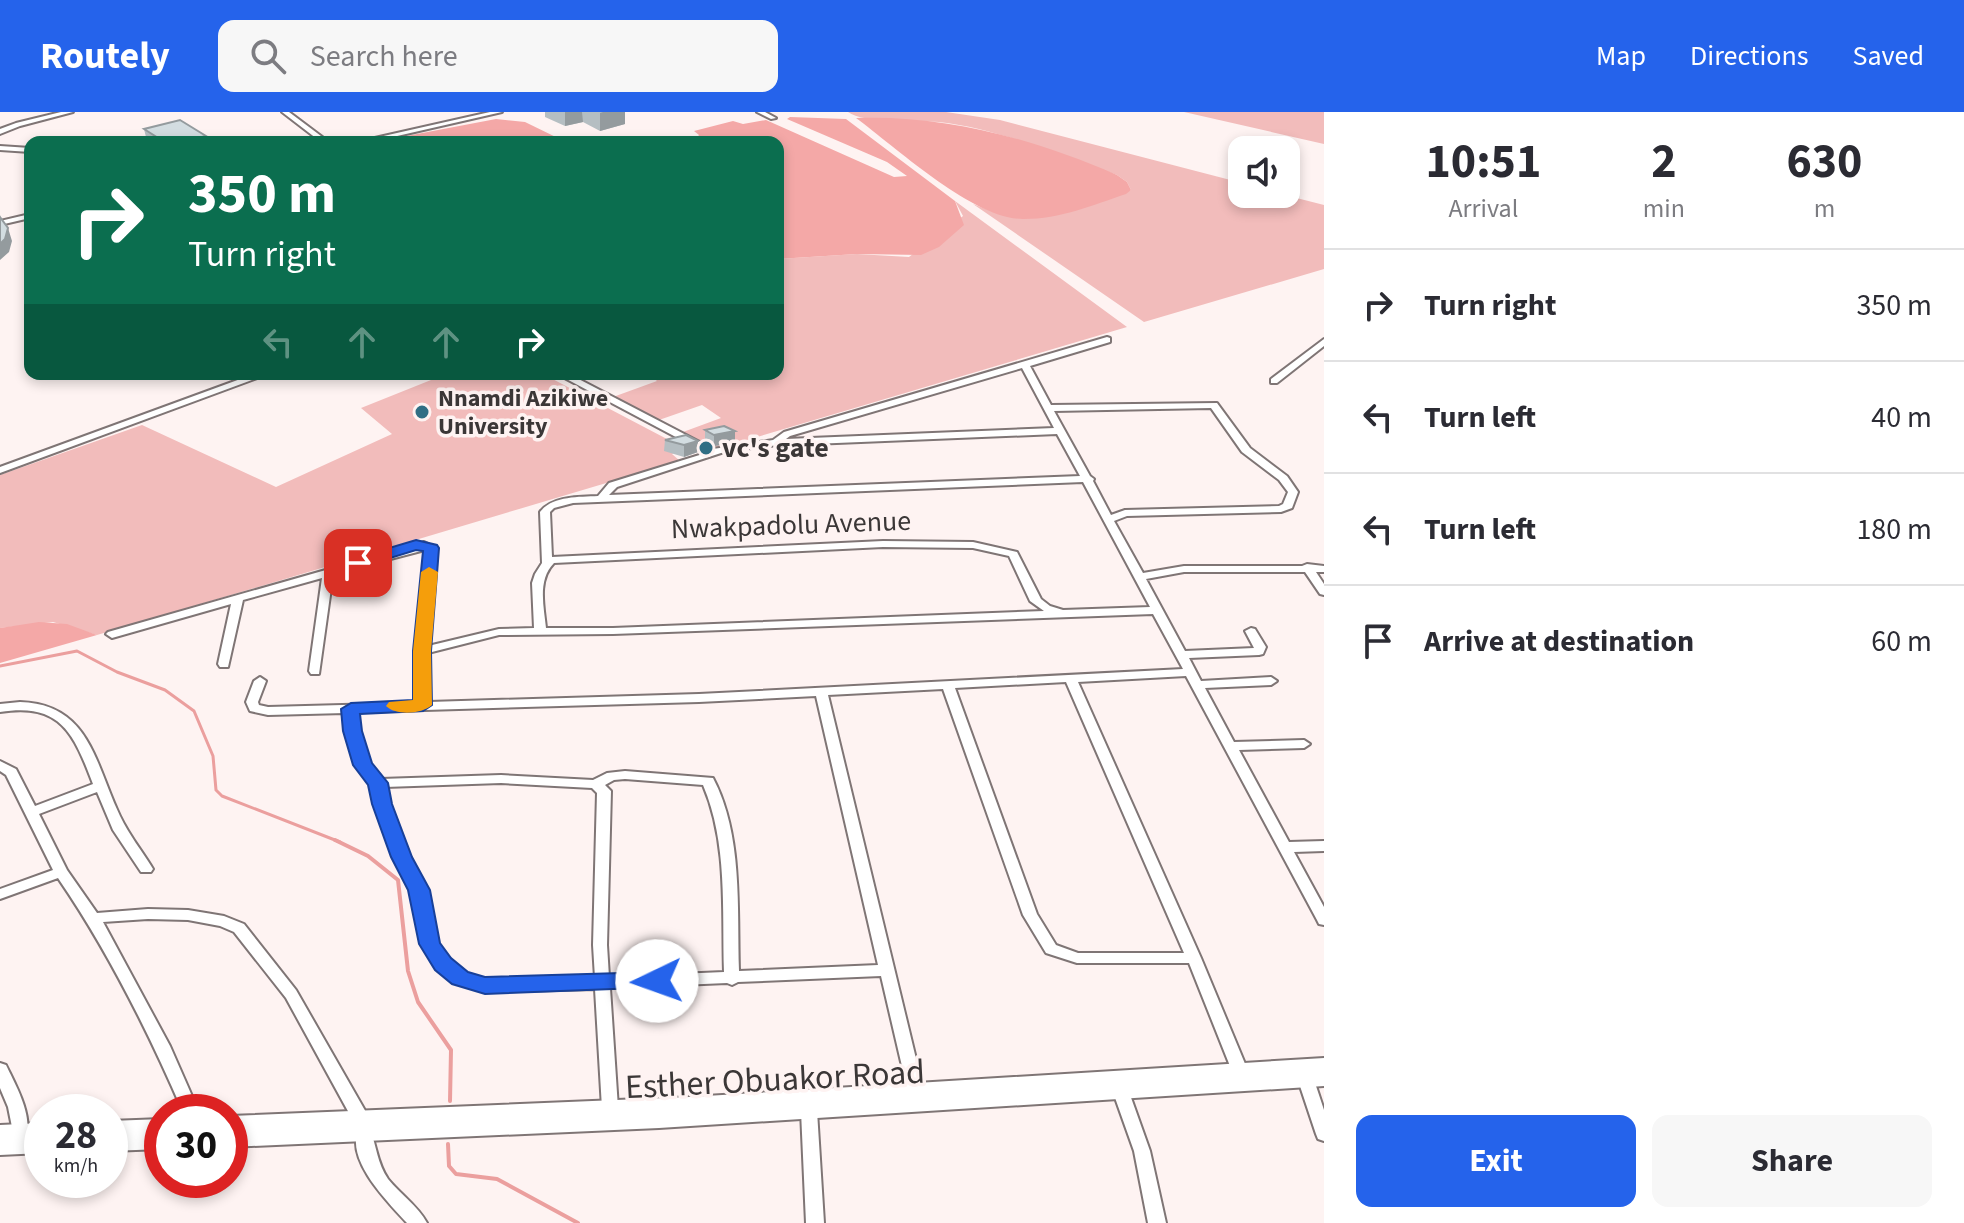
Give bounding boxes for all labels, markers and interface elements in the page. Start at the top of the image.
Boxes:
search box [218,20,778,92]
text: Routely [40,29,170,83]
icon: search [246,34,290,78]
text: Search here [310,35,458,78]
text: Map [1596,36,1646,76]
text: Directions [1690,36,1809,76]
text: Saved [1853,36,1924,76]
text: 10:51 [1425,128,1541,196]
text: 2 [1651,128,1677,196]
text: 630 [1786,128,1862,196]
map controls [1228,136,1300,208]
button: sound [1228,136,1300,208]
text: 350 m [188,155,336,234]
icon: right [56,168,160,272]
text: Arrival [1448,190,1518,227]
text: min [1643,190,1685,227]
text: m [1814,190,1835,227]
text: Turn right [188,229,336,280]
icon: right [1356,283,1400,327]
text: Turn right [1424,284,1556,327]
text: 350 m [1856,284,1932,327]
icon: left [256,320,300,364]
icon: ahead [340,320,384,364]
icon: ahead [424,320,468,364]
icon: right [508,320,552,364]
place label: Nnamdi Azikiwe University [438,381,608,444]
icon: left [1356,395,1400,439]
text: Turn left [1424,396,1536,439]
text: 40 m [1871,396,1932,439]
marker: Nnamdi Azikiwe University [413,403,431,421]
place label: vc's gate [722,428,829,468]
marker: vc's gate [697,439,715,457]
street label: Nwakpadolu Avenue [670,501,912,549]
icon: left [1356,507,1400,551]
text: Turn left [1424,508,1536,551]
text: 180 m [1856,508,1932,551]
pin [324,529,392,597]
icon: arrive [336,541,380,585]
icon: arrive [1356,619,1400,663]
text: Arrive at destination [1424,620,1694,663]
text: 60 m [1871,620,1932,663]
position arrow [615,939,699,1023]
street label: Esther Obuakor Road [624,1048,926,1112]
speed limit sign: 30 [144,1094,248,1198]
text: 28 [55,1107,97,1164]
button: Exit [1356,1115,1636,1207]
button: Share [1652,1115,1932,1207]
text: km/h [54,1152,98,1180]

